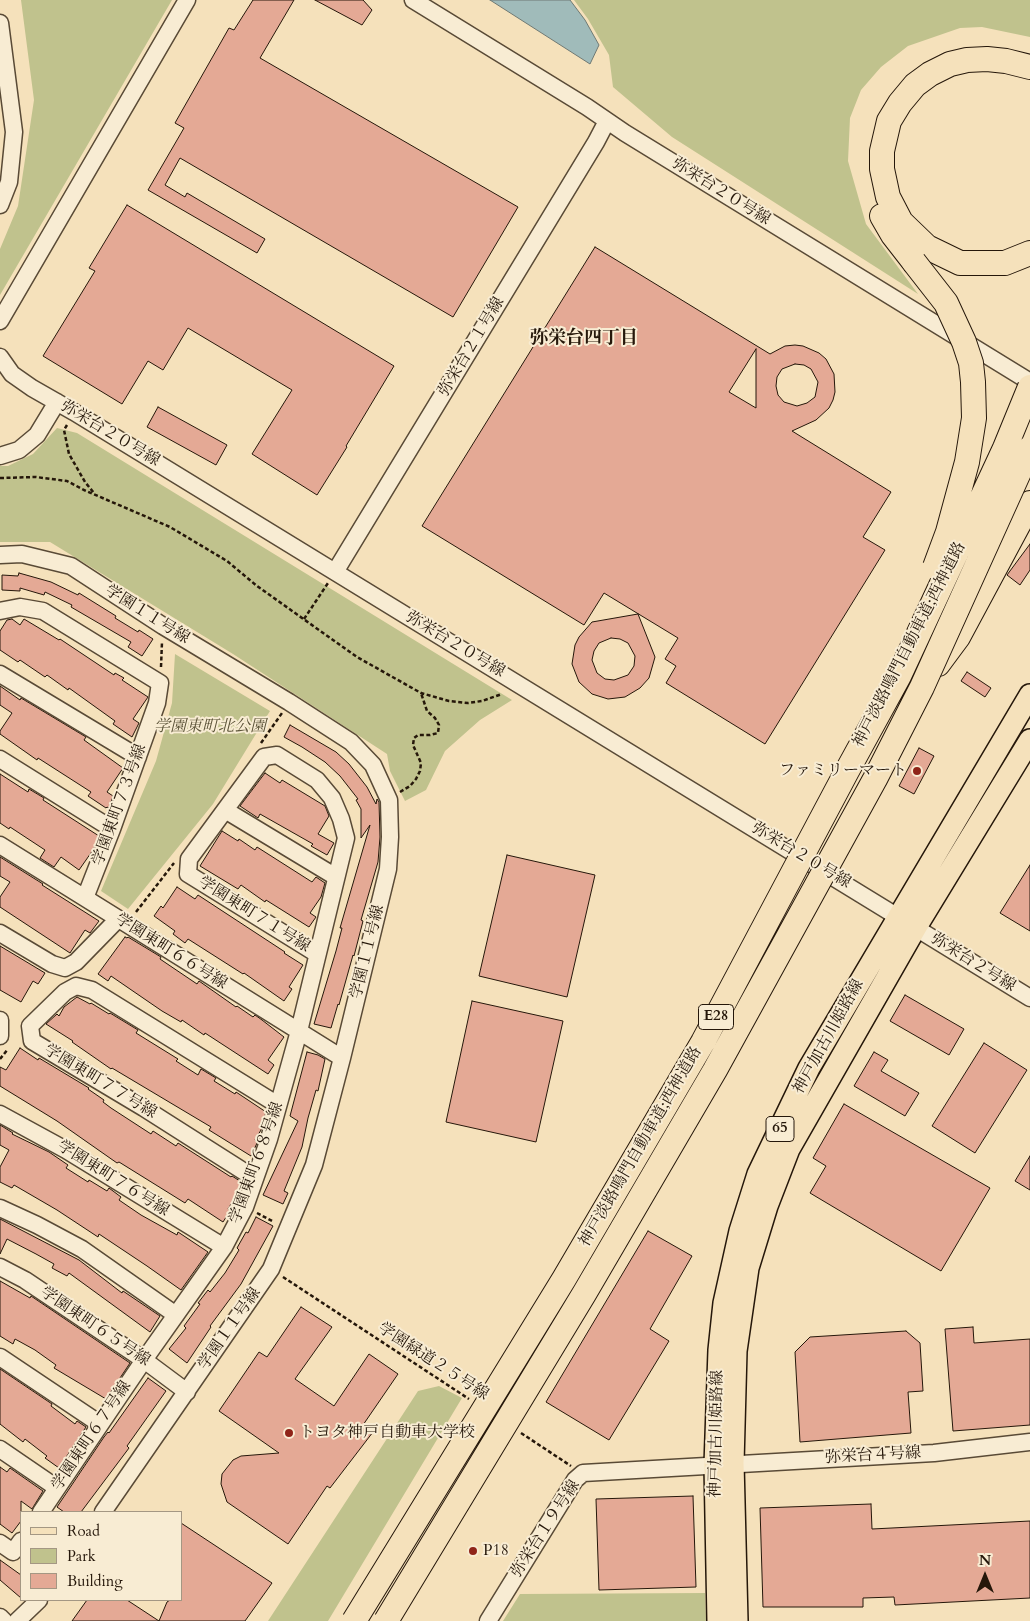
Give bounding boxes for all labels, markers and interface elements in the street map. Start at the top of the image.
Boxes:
street label: 弥栄台２０号線 [668,154,774,230]
street label: 弥栄台２１号線 [435,294,509,400]
district label: 弥栄台四丁目 [530,328,638,350]
street label: 弥栄台２０号線 [57,397,163,471]
street label: 神戸淡路鳴門自動車道;西神道路 [850,539,970,751]
street label: 学園１１号線 [101,581,193,649]
street label: 弥栄台２０号線 [402,608,508,682]
park label: 学園東町北公園 [154,717,266,737]
street label: 学園東町７３号線 [89,742,151,868]
place label: ファミリーマート [779,761,907,781]
marker: ファミリーマート [911,765,923,777]
street label: 弥栄台２０号線 [748,819,854,893]
street label: 学園東町７１号線 [195,873,313,957]
street label: 学園１１号線 [347,903,389,1001]
street label: 学園東町６６号線 [112,910,230,994]
street label: 弥栄台２号線 [927,929,1019,997]
street label: 神戸加古川姫路線 [790,976,868,1098]
road number: E28 [698,1004,734,1030]
street label: 学園東町７７号線 [40,1041,160,1123]
street label: 神戸淡路鳴門自動車道;西神道路 [576,1043,706,1251]
street label: 学園東町６８号線 [226,1100,288,1226]
road number: 65 [766,1116,794,1142]
street label: 学園東町７６号線 [54,1137,172,1221]
street label: 学園東町６５号線 [37,1283,153,1371]
street label: 学園１１号線 [195,1284,265,1374]
street label: 学園緑道２５号線 [374,1319,492,1405]
street label: 神戸加古川姫路線 [706,1370,728,1498]
street label: 学園東町６７号線 [48,1378,136,1494]
place label: トヨタ神戸自動車大学校 [299,1423,475,1443]
marker: トヨタ神戸自動車大学校 [283,1427,295,1439]
street label: 弥栄台４号線 [825,1444,921,1468]
street label: 弥栄台１９号線 [507,1477,585,1581]
legend [20,1511,182,1601]
text: Road [67,1521,100,1541]
place label: P18 [483,1541,509,1561]
marker: P18 [467,1545,479,1557]
text: Park [67,1546,96,1566]
north arrow [960,1551,1010,1601]
text: N [979,1551,991,1570]
text: Building [67,1571,123,1591]

